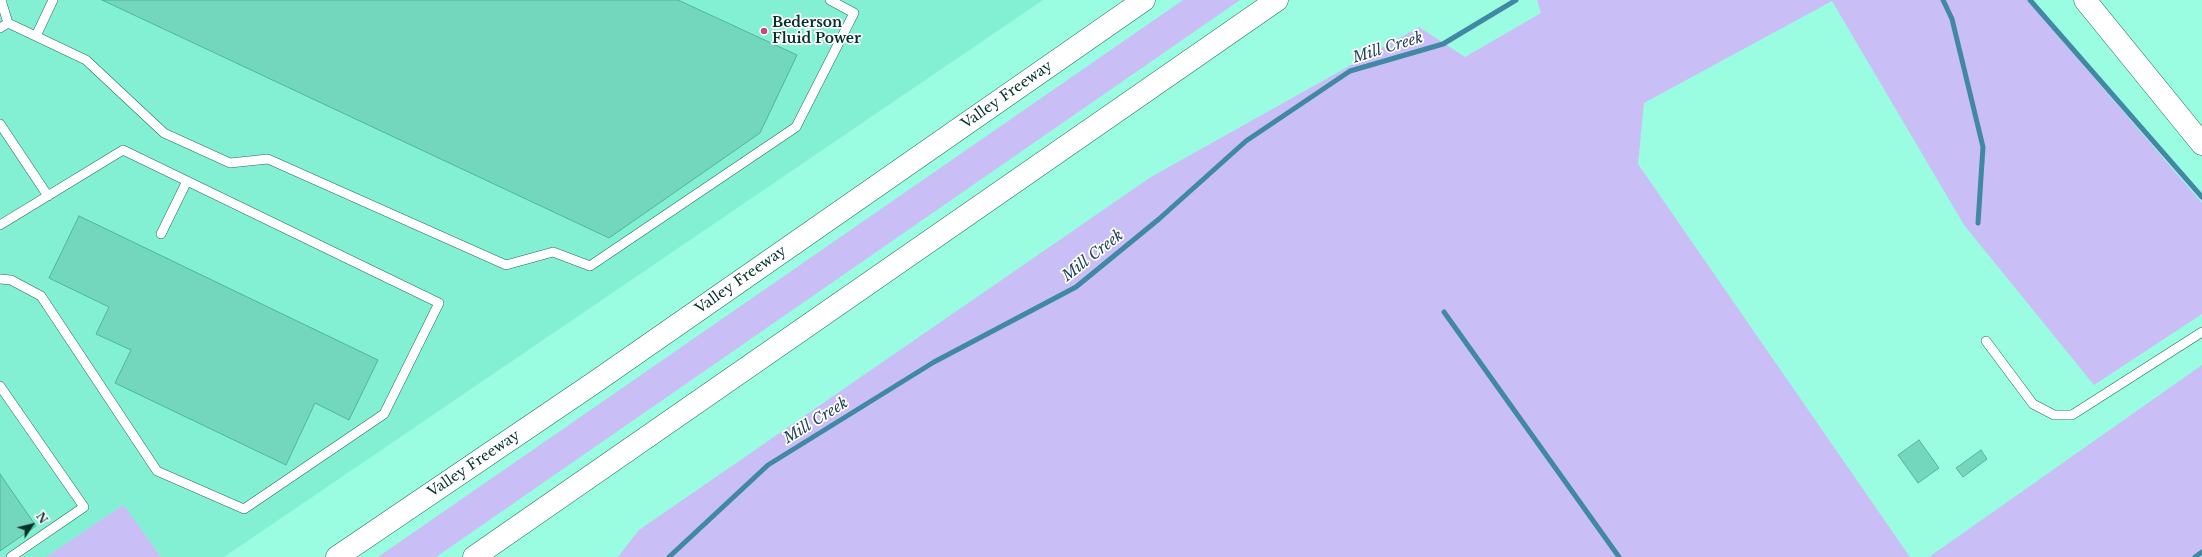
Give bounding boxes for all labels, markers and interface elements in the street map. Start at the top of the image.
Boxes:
place label: Bederson Fluid Power [772,15,861,48]
marker: Bederson Fluid Power [759,26,769,36]
water label: Mill Creek [1351,29,1425,67]
street label: Valley Freeway [958,57,1056,133]
water label: Mill Creek [1059,227,1127,285]
street label: Valley Freeway [692,242,790,318]
water label: Mill Creek [780,394,852,448]
street label: Valley Freeway [425,427,523,501]
north arrow [12,505,52,545]
text: N [33,510,51,526]

